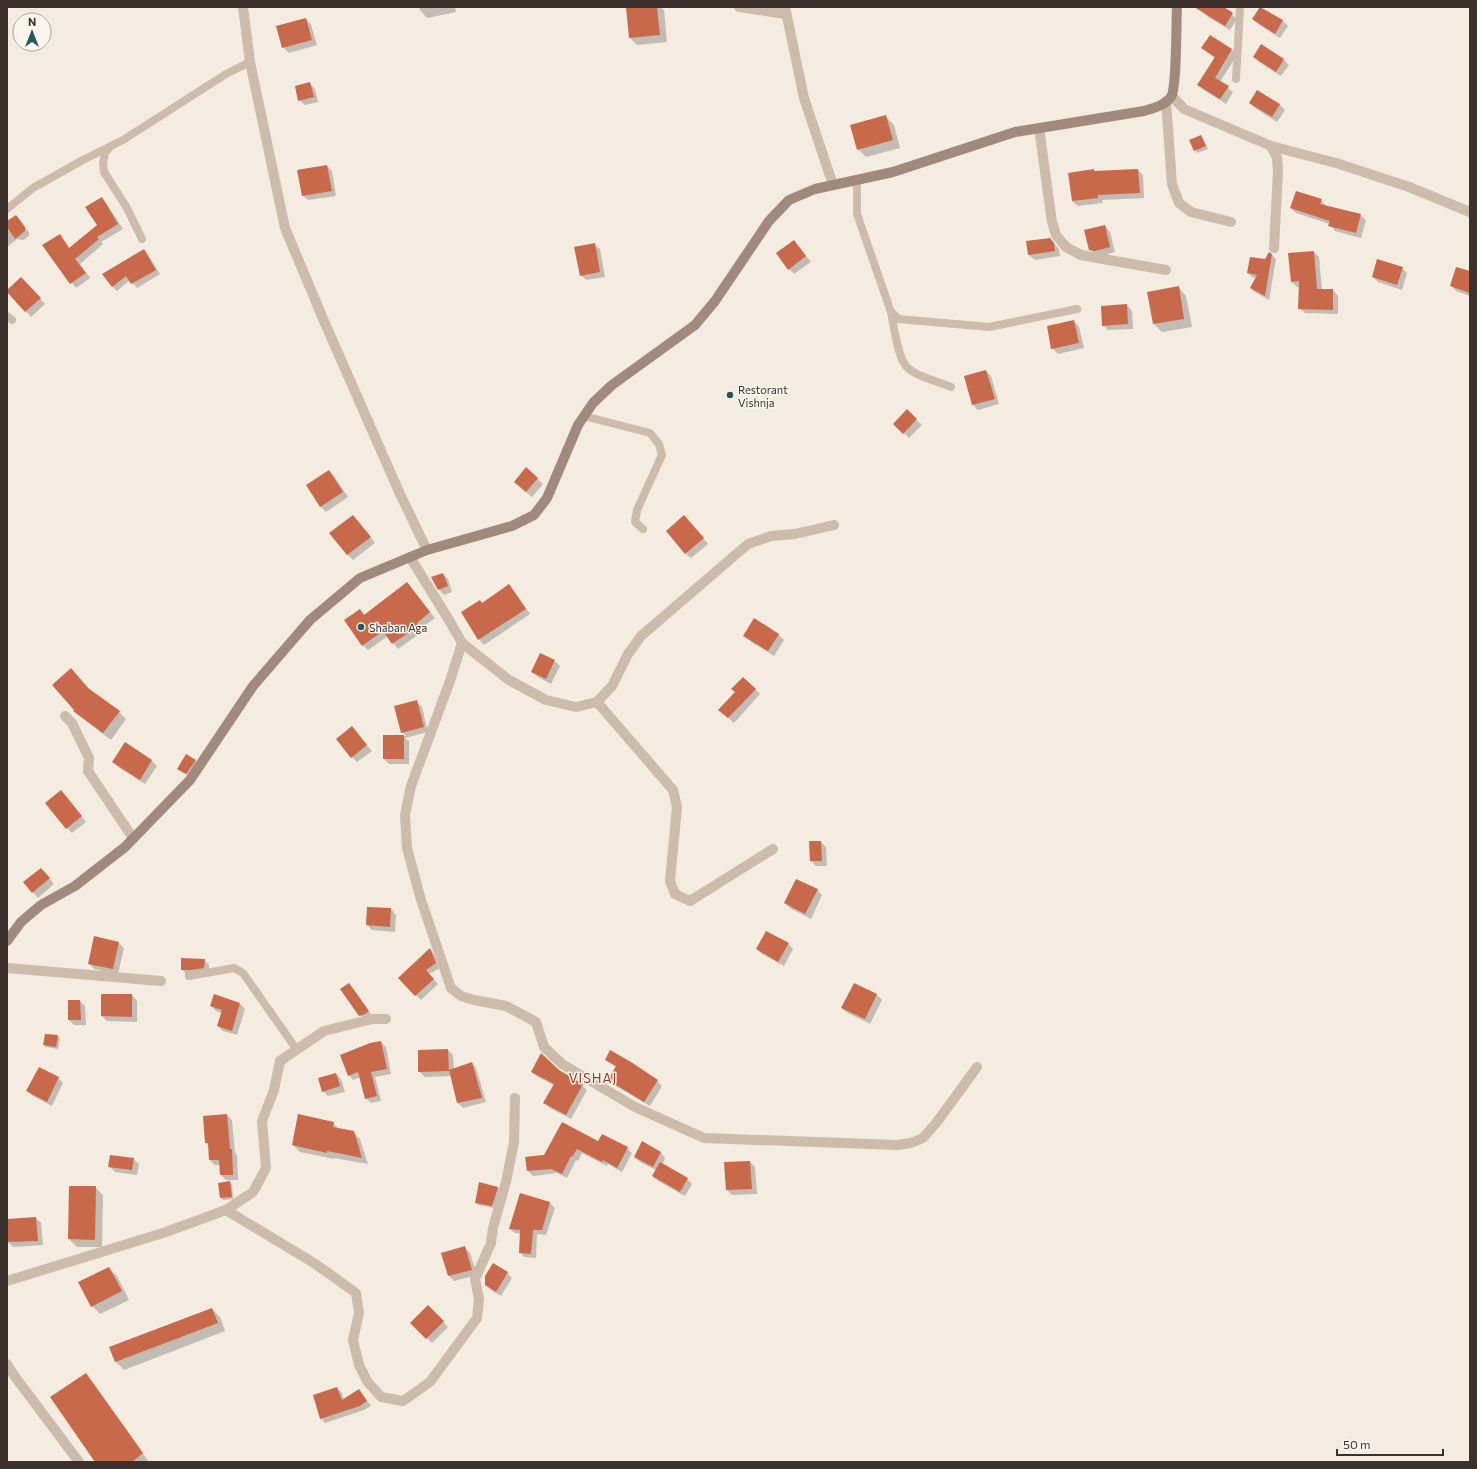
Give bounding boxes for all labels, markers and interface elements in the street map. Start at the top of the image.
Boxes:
north arrow [12,12,52,52]
text: N [28,15,36,28]
place label: Restorant Vishnja [738,383,788,409]
marker: Restorant Vishnja [725,390,735,400]
place label: Shaban Aga [369,621,427,634]
marker: Shaban Aga [356,622,366,632]
district label: VISHAJ [569,1070,617,1086]
scale bar [1337,1431,1443,1457]
text: 50 m [1343,1437,1371,1451]

